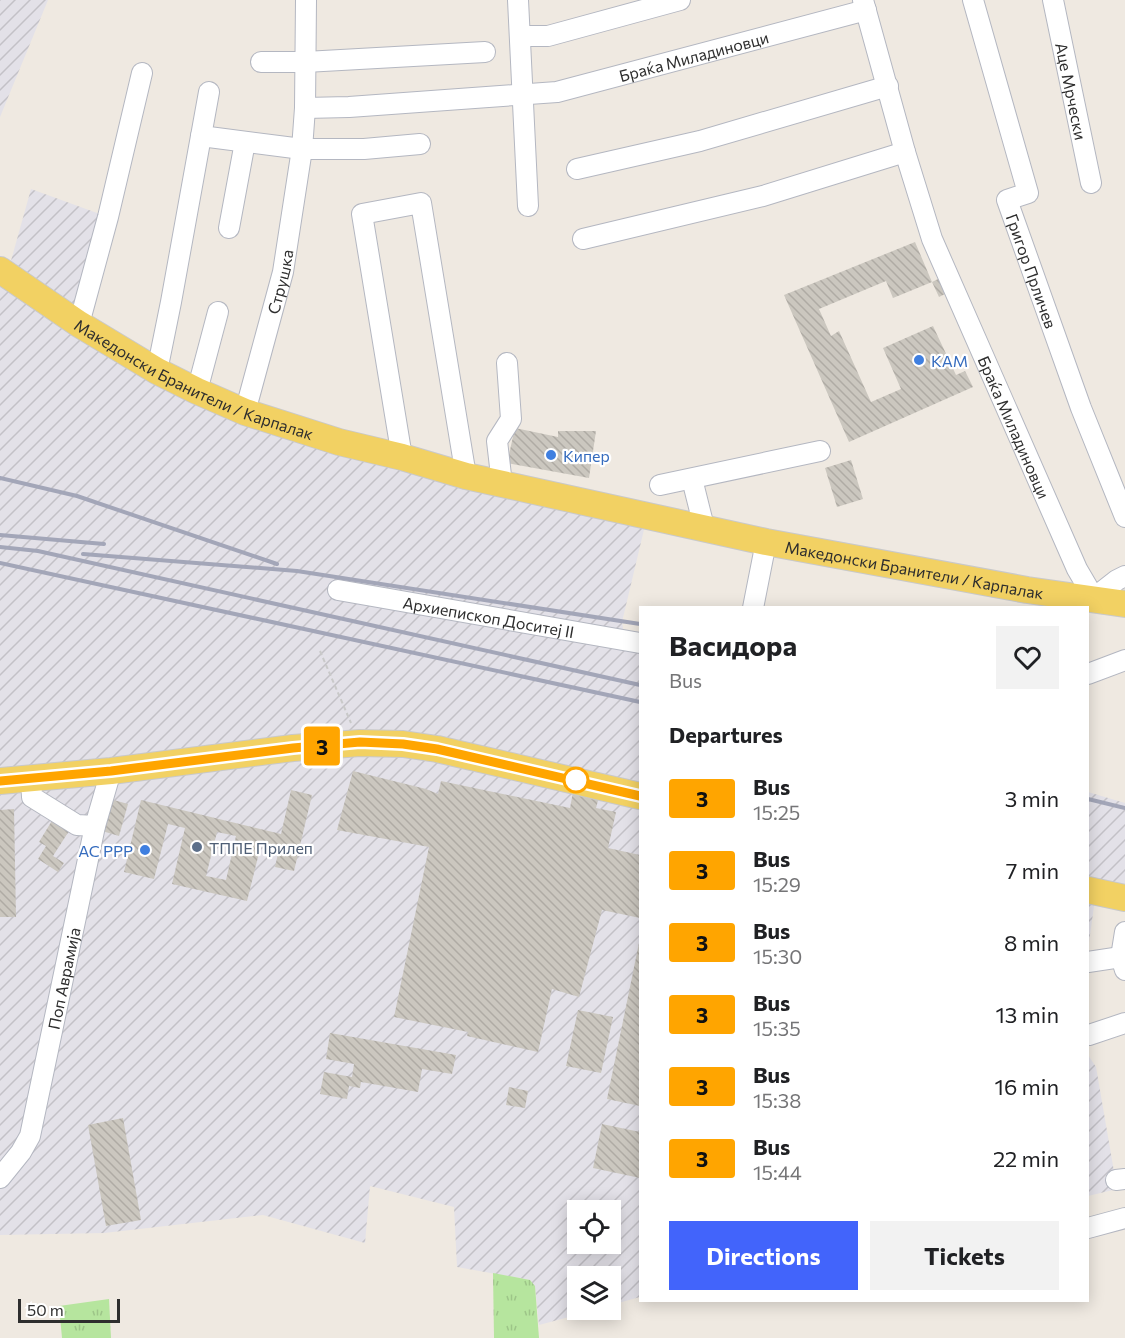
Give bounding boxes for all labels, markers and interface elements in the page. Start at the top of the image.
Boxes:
street label: Браќа Миладиновци [617,27,771,85]
street label: Аце Мрчески [1053,41,1091,142]
street label: Григор Прличев [1003,211,1061,331]
street label: Струшка [263,248,296,316]
street label: Македонски Бранители / Карпалак [72,314,316,443]
place label: КАМ [931,351,968,370]
marker: КАМ [912,353,926,367]
street label: Браќа Миладиновци [975,353,1054,501]
place label: Кипер [563,446,610,465]
marker: Кипер [544,448,558,462]
street label: Македонски Бранители / Карпалак [783,536,1045,602]
street label: Архиепископ Доситеј II [402,592,576,641]
button: heart [996,626,1059,689]
text: Васидора [669,628,797,662]
text: Bus [669,668,702,692]
text: Departures [669,721,783,748]
line badge: 3 [302,726,342,766]
text: 3 [316,734,328,759]
unlabelled marker [563,767,589,793]
text: Bus [753,773,790,800]
text: 3 min [1005,785,1059,812]
text: 3 [696,786,708,811]
text: 15:25 [753,800,800,824]
place label: ТППЕ Прилеп [209,838,313,857]
marker: ТППЕ Прилеп [190,840,204,854]
place label: АС РРР [78,841,133,860]
marker: АС РРР [138,843,152,857]
text: Bus [753,845,790,872]
text: 7 min [1006,857,1059,884]
text: 3 [696,858,708,883]
text: 15:29 [753,872,801,896]
text: Bus [753,917,790,944]
street label: Поп Аврамија [43,925,83,1031]
text: 8 min [1004,929,1059,956]
text: 3 [696,930,708,955]
text: 15:30 [753,944,802,968]
text: Bus [753,989,790,1016]
text: 13 min [995,1001,1059,1028]
text: 3 [696,1002,708,1027]
text: 15:35 [753,1016,801,1040]
text: Bus [753,1061,790,1088]
text: 16 min [995,1073,1059,1100]
text: 3 [696,1074,708,1099]
text: 15:38 [753,1088,801,1112]
text: Bus [753,1133,790,1160]
text: 22 min [993,1145,1059,1172]
text: 3 [696,1146,708,1171]
text: 15:44 [753,1160,802,1184]
map controls [567,1200,621,1320]
button: locate [567,1200,621,1254]
button: Directions [669,1221,858,1290]
button: Tickets [870,1221,1059,1290]
button: layers [567,1266,621,1320]
scale bar [18,1296,120,1324]
text: 50 m [27,1300,64,1319]

